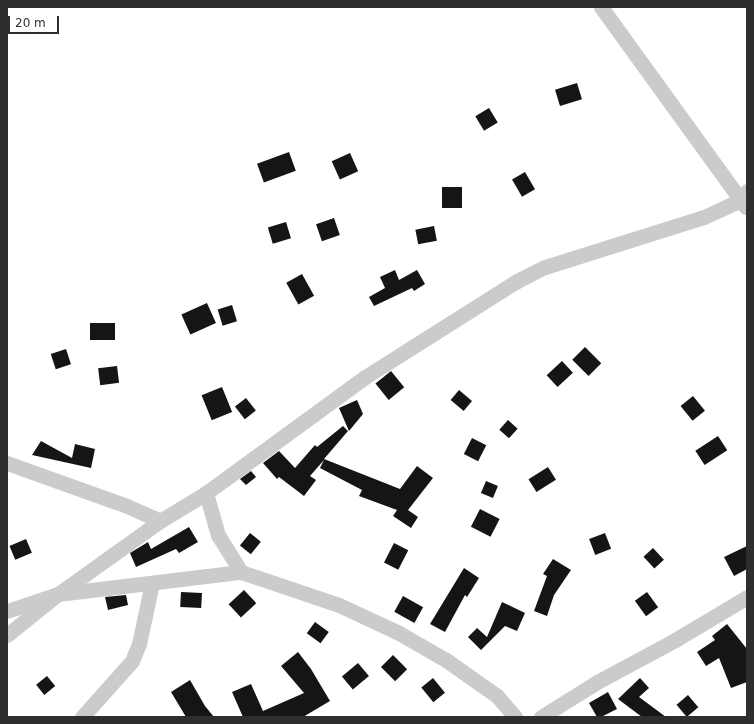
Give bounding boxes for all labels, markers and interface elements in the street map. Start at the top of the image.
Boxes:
scale bar [10,8,61,34]
text: 20 m [15,16,46,30]

